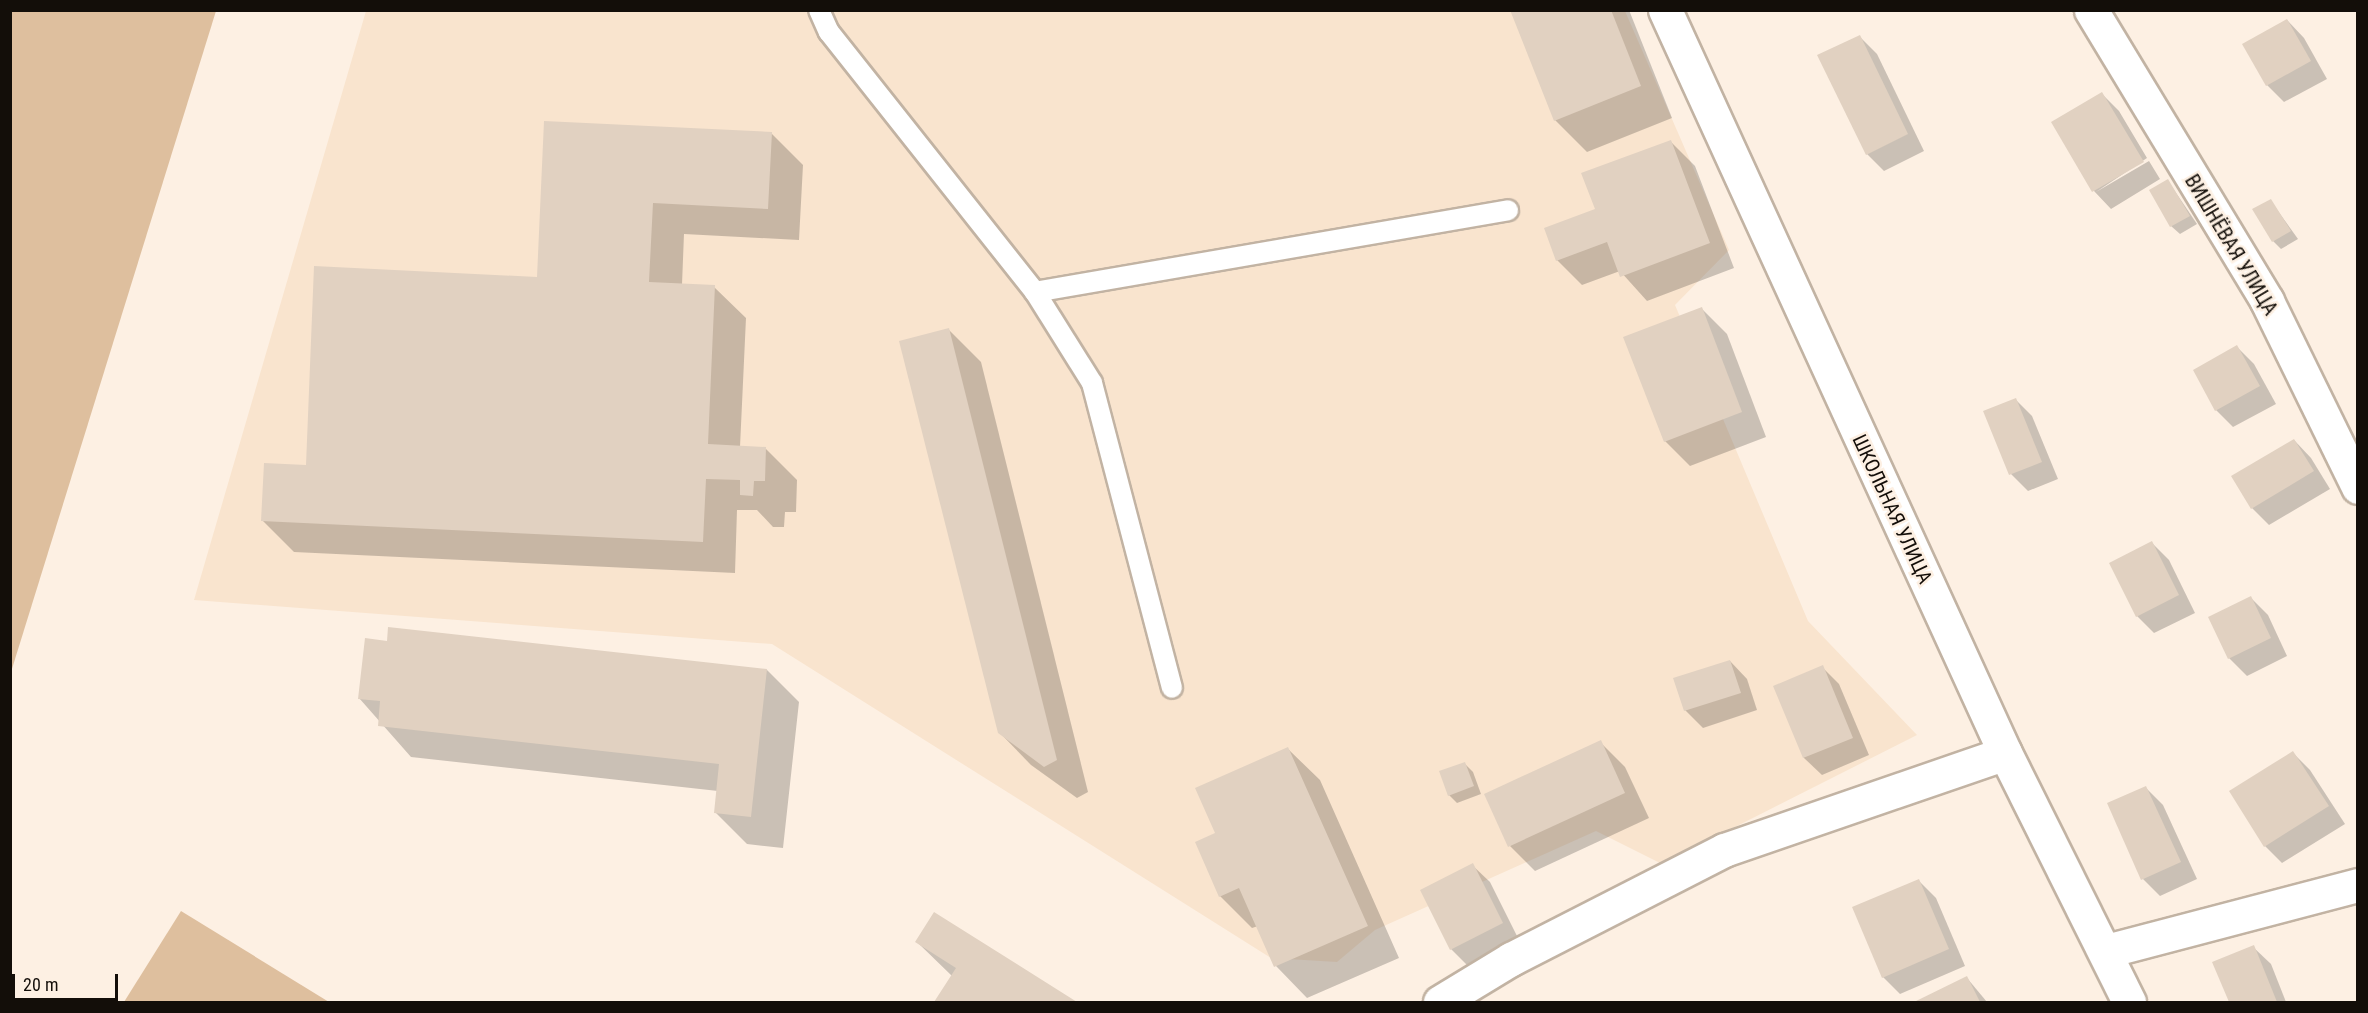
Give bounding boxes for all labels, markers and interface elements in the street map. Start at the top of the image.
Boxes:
street label: ВИШНЁВАЯ УЛИЦА [2180,170,2282,320]
street label: ШКОЛЬНАЯ УЛИЦА [1847,431,1937,587]
scale bar [15,962,122,1000]
text: 20 m [23,974,58,995]

